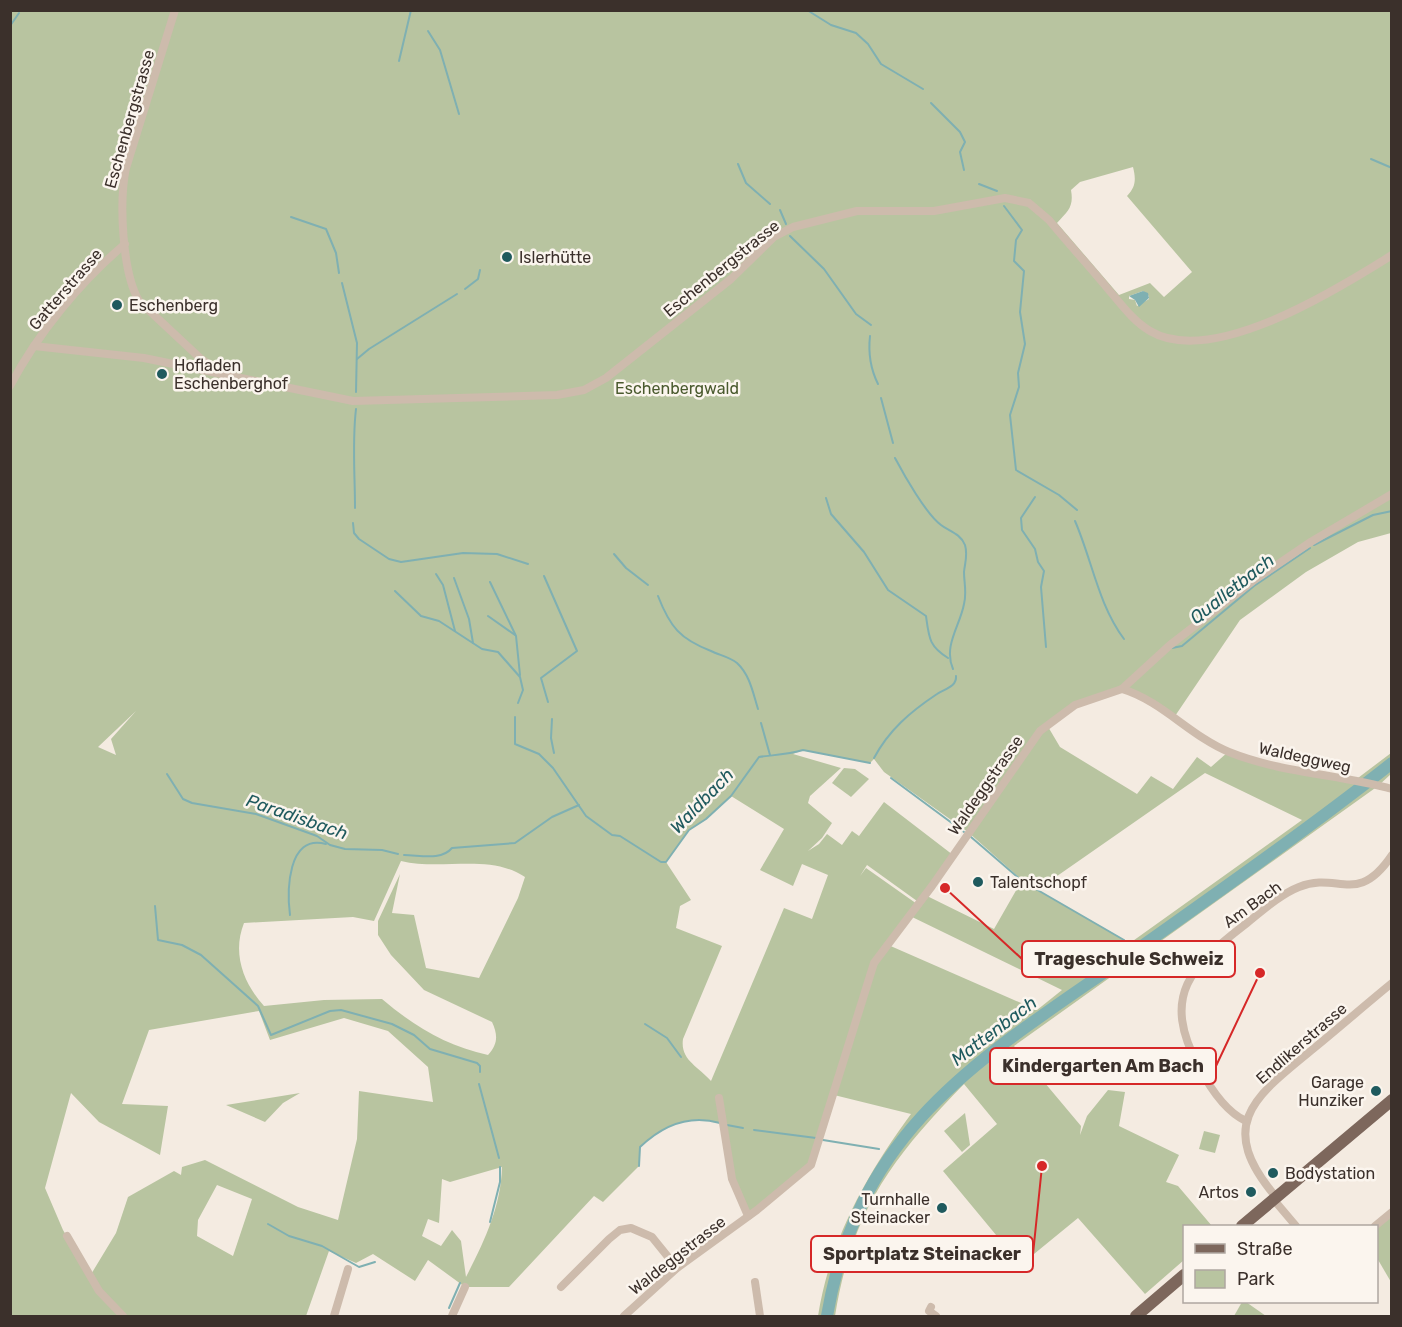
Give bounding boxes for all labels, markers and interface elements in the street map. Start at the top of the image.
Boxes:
street label: Eschenbergstrasse [101,48,158,191]
street label: Eschenbergstrasse [660,216,783,321]
street label: Gatterstrasse [25,245,106,334]
place label: Islerhütte [519,248,591,267]
marker: Islerhütte [500,250,514,264]
place label: Eschenberg [129,296,218,315]
marker: Eschenberg [110,298,124,312]
place label: Hofladen Eschenberghof [174,356,289,393]
marker: Hofladen Eschenberghof [155,367,169,381]
park label: Eschenbergwald [615,379,739,398]
water label: Qualletbach [1185,549,1279,629]
street label: Waldeggstrasse [944,732,1027,839]
street label: Waldeggweg [1257,738,1353,777]
water label: Waldbach [666,764,738,838]
water label: Paradisbach [243,789,351,845]
place label: Talentschopf [990,873,1088,892]
marker: Talentschopf [971,875,985,889]
street label: Am Bach [1220,877,1285,932]
callout: Trageschule Schweiz [1022,941,1235,977]
text: Trageschule Schweiz [1034,948,1224,970]
water label: Mattenbach [947,992,1041,1070]
street label: Endlikerstrasse [1252,999,1351,1088]
callout: Kindergarten Am Bach [990,1048,1216,1084]
text: Kindergarten Am Bach [1002,1055,1204,1077]
place label: Garage Hunziker [1298,1073,1364,1110]
marker: Garage Hunziker [1369,1084,1383,1098]
place label: Bodystation [1285,1164,1375,1183]
marker: Bodystation [1266,1166,1280,1180]
place label: Artos [1199,1183,1239,1202]
marker: Artos [1244,1185,1258,1199]
place label: Turnhalle Steinacker [851,1190,930,1227]
marker: Turnhalle Steinacker [935,1201,949,1215]
street label: Waldeggstrasse [625,1212,729,1299]
legend [1183,1225,1378,1303]
callout: Sportplatz Steinacker [811,1236,1033,1272]
text: Straße [1237,1238,1293,1260]
text: Sportplatz Steinacker [823,1243,1021,1265]
text: Park [1237,1268,1275,1290]

